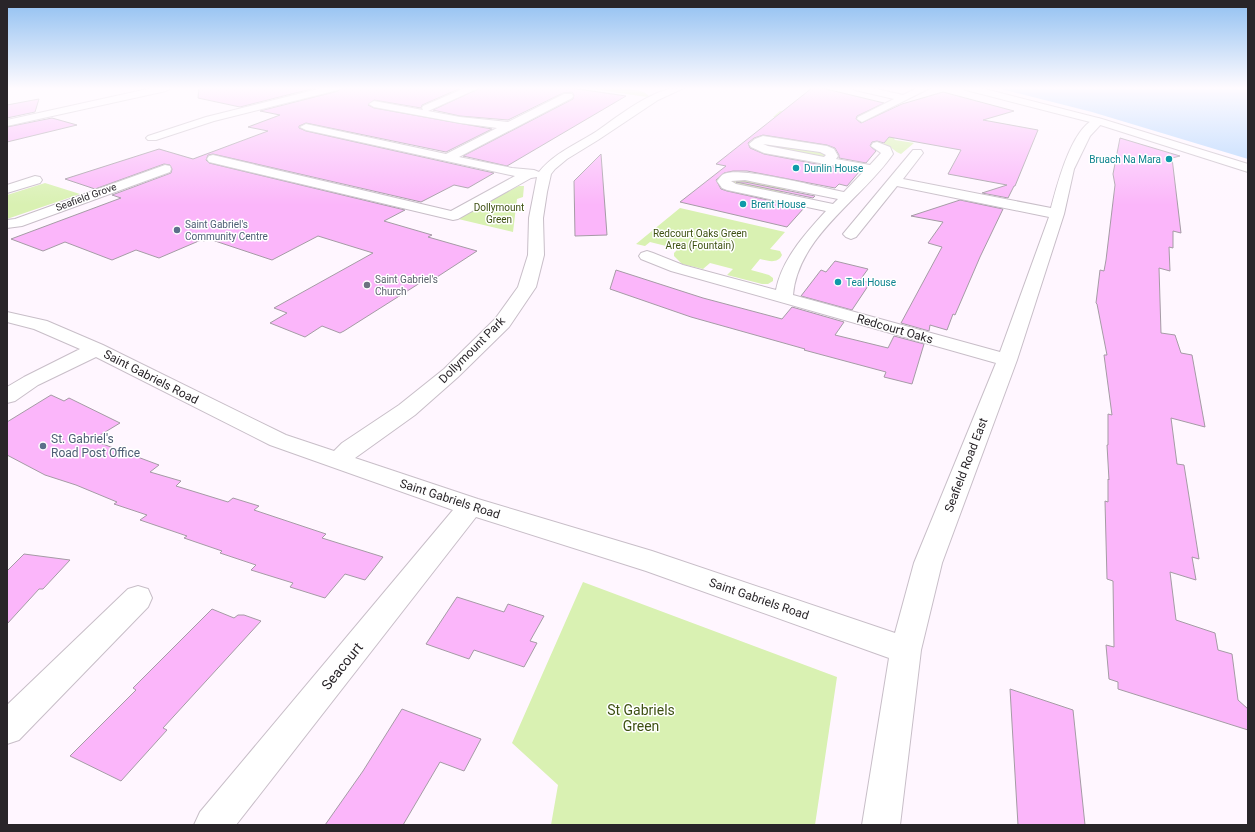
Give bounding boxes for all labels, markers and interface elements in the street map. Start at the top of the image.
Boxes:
place label: Bruach Na Mara [1089,154,1161,165]
marker: Bruach Na Mara [1164,154,1174,164]
marker: Dunlin House [791,163,801,173]
place label: Dunlin House [804,163,863,174]
street label: Seafield Grove [54,181,118,213]
marker: Brent House [738,199,748,209]
place label: Brent House [751,199,806,210]
park label: Dollymount Green [474,202,524,225]
place label: Saint Gabriel's Community Centre [185,219,268,242]
marker: Saint Gabriel's Community Centre [172,225,182,235]
park label: Redcourt Oaks Green Area (Fountain) [653,228,747,252]
place label: Saint Gabriel's Church [375,274,438,297]
marker: Teal House [833,277,843,287]
place label: Teal House [846,277,896,288]
marker: Saint Gabriel's Church [362,280,372,290]
street label: Redcourt Oaks [855,311,935,347]
street label: Dollymount Park [436,313,509,386]
street label: Saint Gabriels Road [101,347,201,407]
street label: Seafield Road East [942,416,990,514]
place label: St. Gabriel's Road Post Office [51,432,140,460]
marker: St. Gabriel's Road Post Office [38,441,48,451]
street label: Saint Gabriels Road [398,476,502,522]
street label: Saint Gabriels Road [707,575,811,623]
street label: Seacourt [318,639,366,693]
park label: St Gabriels Green [607,702,675,734]

